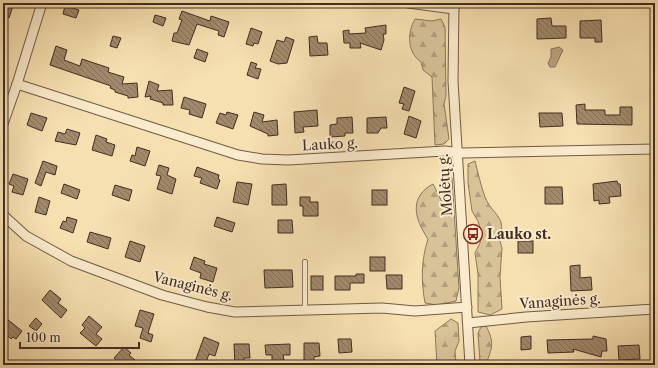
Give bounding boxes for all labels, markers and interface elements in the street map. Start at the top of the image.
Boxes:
street label: Lauko g. [302,134,358,154]
street label: Molėtų g. [434,153,456,217]
bus stop icon: Lauko st. [462,223,484,245]
place label: Lauko st. [487,225,551,243]
street label: Vanaginės g. [150,267,235,305]
street label: Vanaginės g. [518,289,601,313]
scale bar [20,324,139,350]
text: 100 m [26,330,61,345]

